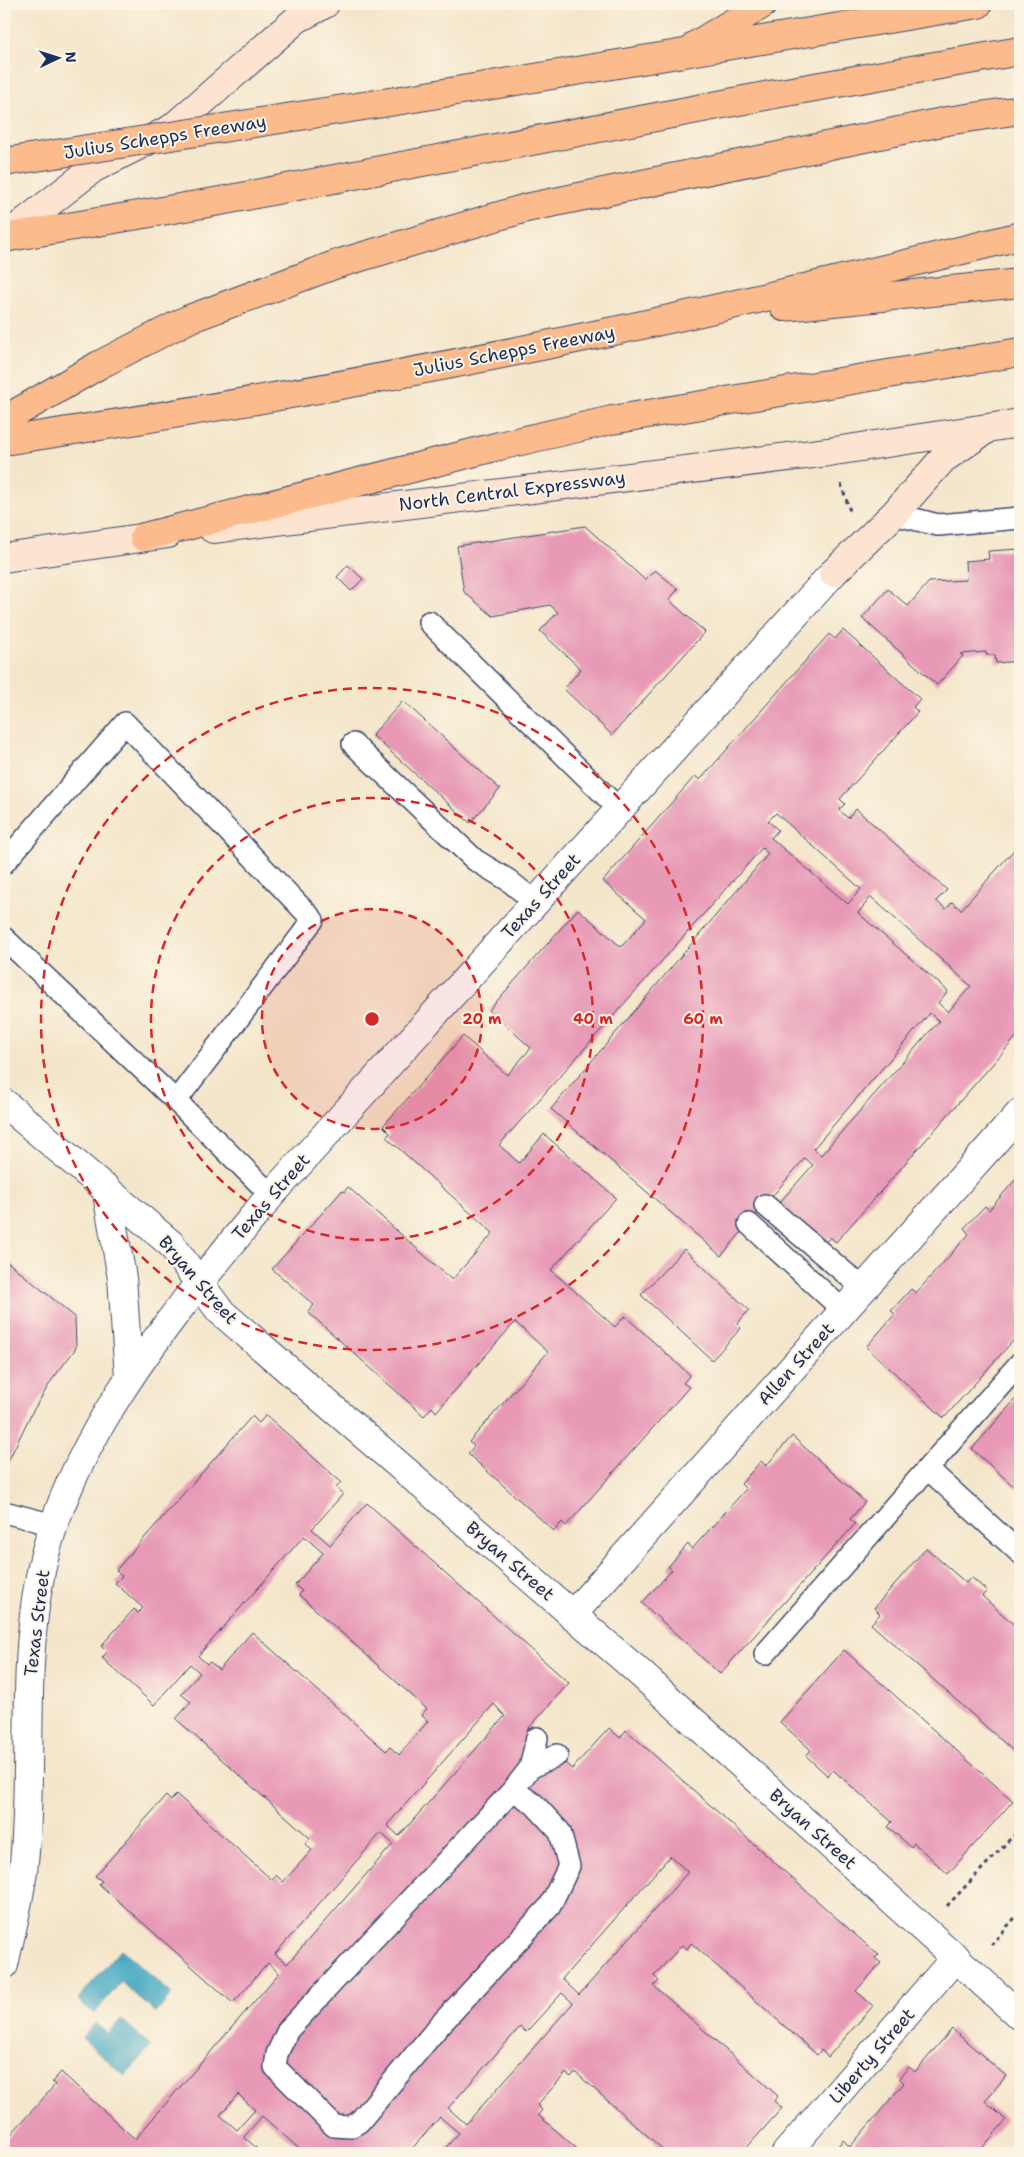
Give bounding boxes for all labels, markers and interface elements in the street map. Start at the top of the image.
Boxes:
north arrow [32,32,82,82]
text: N [62,51,80,63]
street label: Julius Schepps Freeway [62,109,268,165]
street label: Julius Schepps Freeway [411,320,617,382]
street label: North Central Expressway [397,465,627,517]
street label: Texas Street [496,848,586,944]
text: 20 m [462,1009,502,1029]
text: 40 m [573,1009,613,1029]
text: 60 m [683,1009,723,1029]
centre of rings [363,1010,381,1028]
street label: Texas Street [227,1148,315,1245]
street label: Bryan Street [153,1231,243,1329]
street label: Allen Street [752,1317,840,1411]
street label: Bryan Street [461,1516,559,1606]
street label: Texas Street [19,1568,55,1678]
street label: Bryan Street [764,1783,862,1875]
street label: Liberty Street [824,2003,920,2109]

